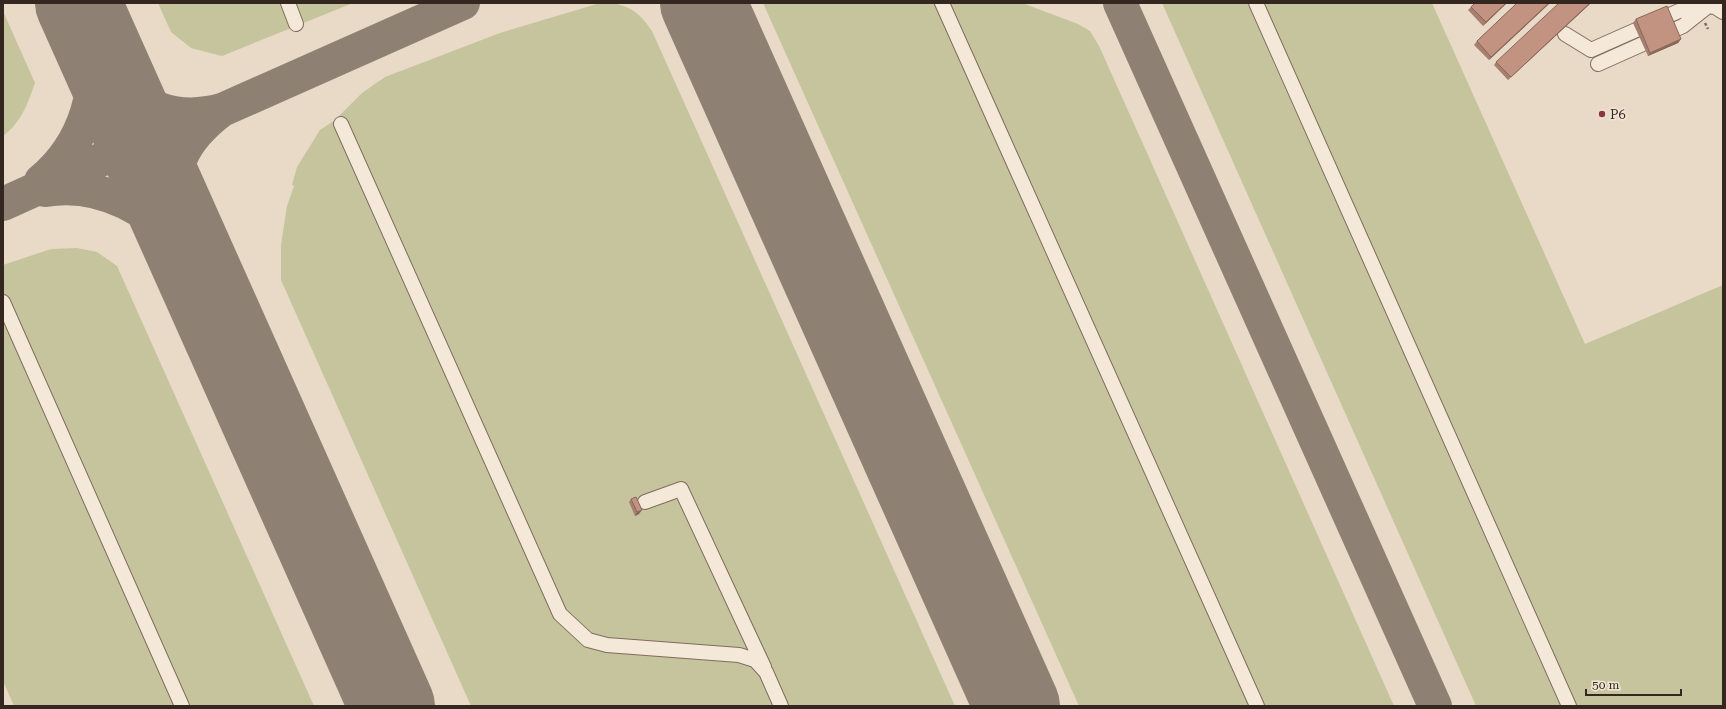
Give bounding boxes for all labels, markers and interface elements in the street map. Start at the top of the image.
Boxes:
place label: P6 [1610,107,1626,122]
marker: P6 [1597,109,1607,119]
scale bar [1586,671,1681,697]
text: 50 m [1592,678,1619,692]

